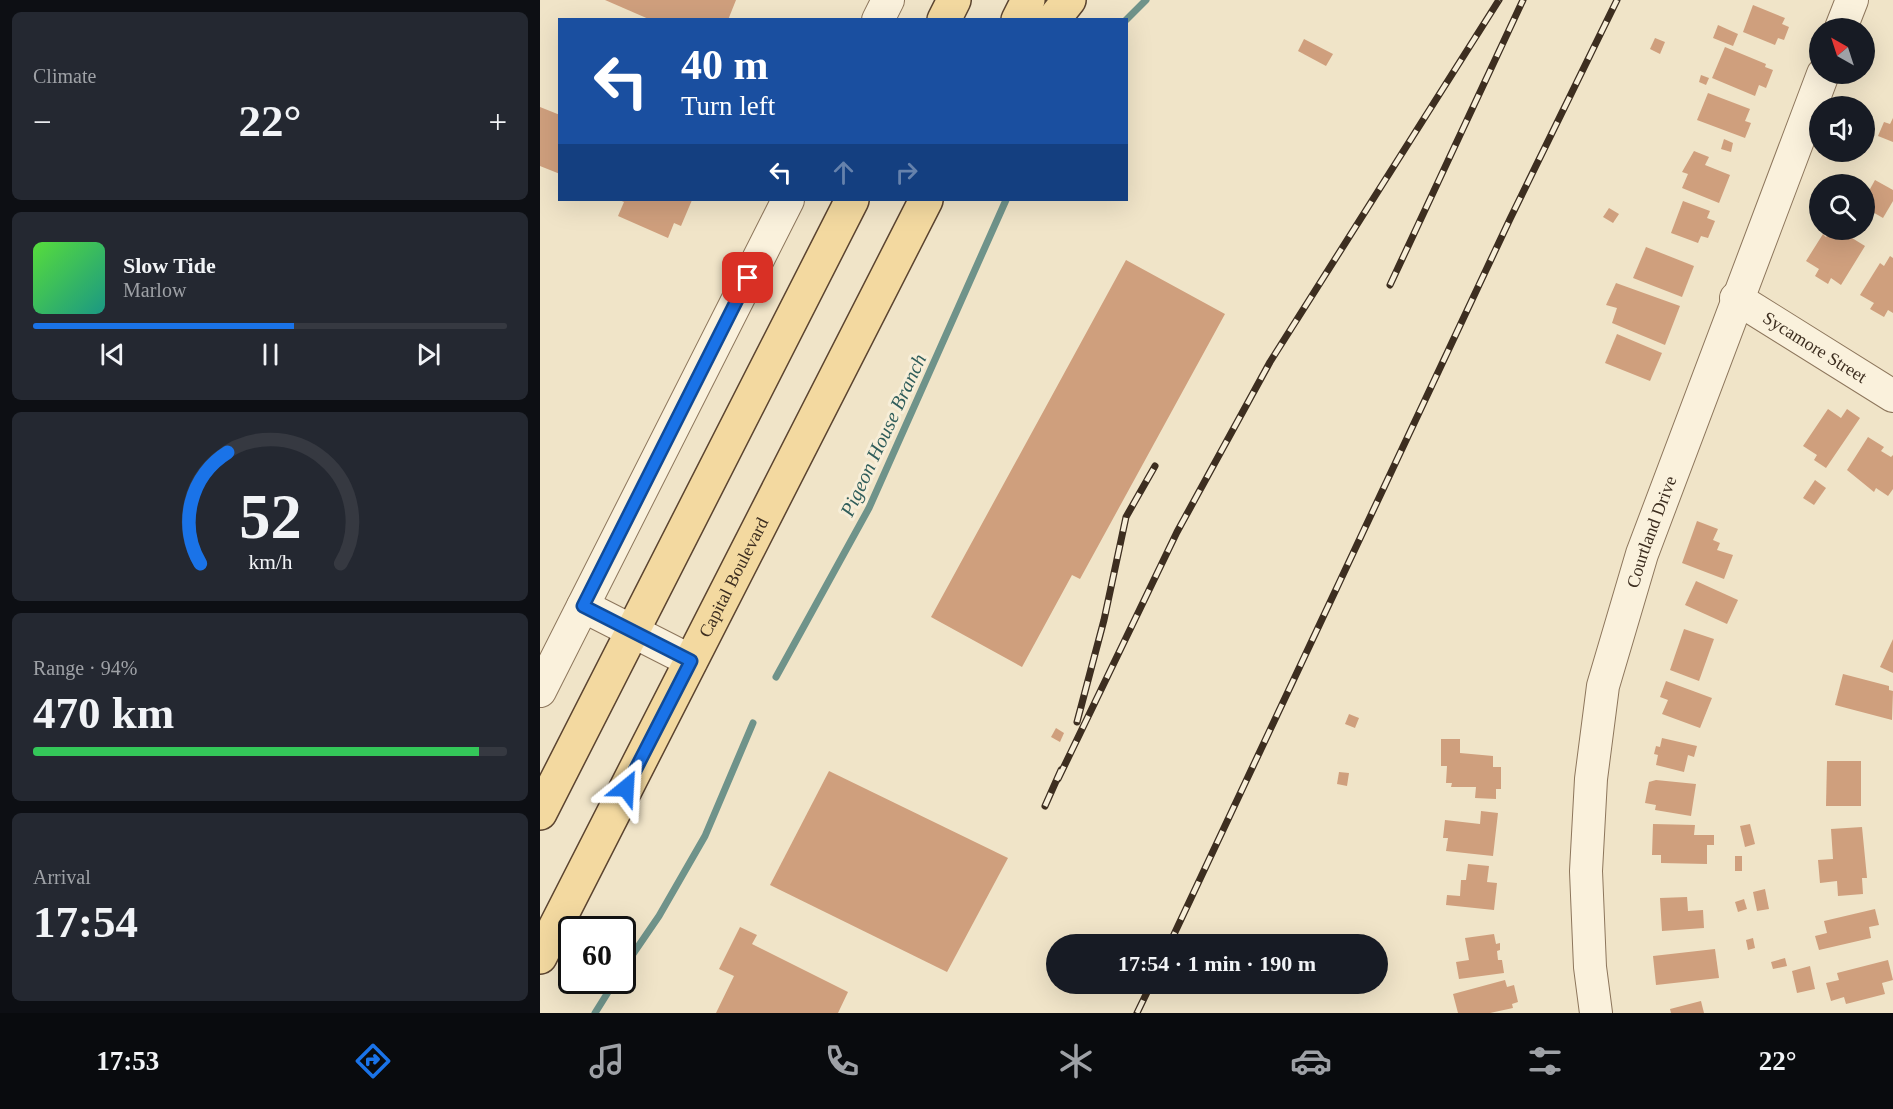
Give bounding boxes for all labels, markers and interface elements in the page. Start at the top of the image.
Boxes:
north arrow [1809,18,1875,84]
map controls [1809,18,1875,240]
icon: left [582,42,660,120]
text: 40 m [681,42,769,88]
text: Climate [33,65,96,87]
text: Turn left [681,91,775,121]
text: 22° [239,96,302,146]
button: sound [1809,96,1875,162]
text: − [33,104,52,140]
text: + [488,104,507,140]
icon: left [764,156,797,189]
icon: ahead [827,156,860,189]
icon: right [890,156,923,189]
button: search [1809,174,1875,240]
pin [722,252,773,303]
text: Slow Tide [123,253,216,278]
icon: arrive [731,261,764,294]
text: Marlow [123,279,186,301]
street label: Sycamore Street [1759,307,1870,387]
icon: previous [96,338,129,371]
icon: pause [254,338,287,371]
icon: next [412,338,445,371]
water label: Pigeon House Branch [835,350,931,521]
street label: Courtland Drive [1623,473,1681,590]
text: 52 [239,482,301,551]
street label: Capital Boulevard [695,514,772,641]
text: km/h [248,550,292,574]
text: Range · 94% [33,657,137,679]
text: 470 km [33,688,174,738]
position arrow [594,756,658,820]
text: Arrival [33,866,91,888]
text: 17:54 [33,897,138,947]
speed limit sign: 60 [558,916,636,994]
text: 17:54 · 1 min · 190 m [1118,951,1316,976]
icon: directions [352,1040,394,1082]
icon: music [586,1040,628,1082]
icon: phone [821,1040,863,1082]
icon: climate [1055,1040,1097,1082]
icon: car [1290,1040,1332,1082]
icon: filters [1524,1040,1566,1082]
text: 17:53 [96,1046,159,1076]
text: 22° [1759,1046,1797,1076]

